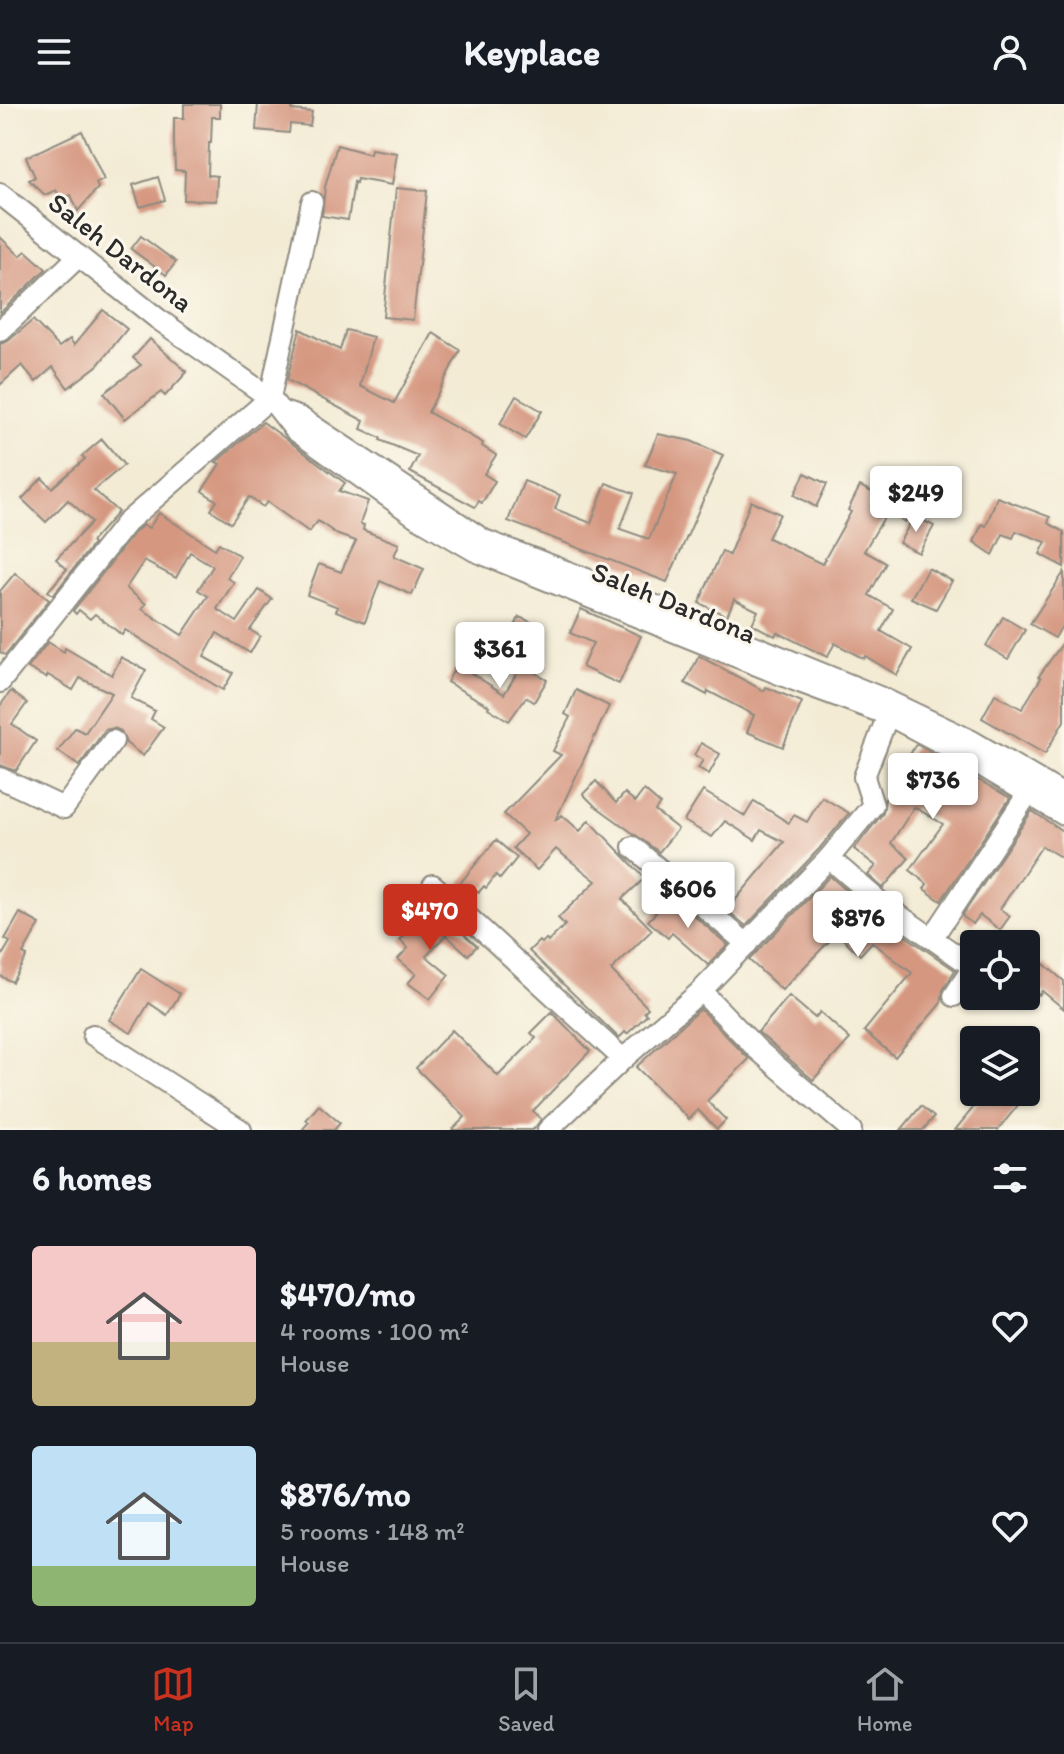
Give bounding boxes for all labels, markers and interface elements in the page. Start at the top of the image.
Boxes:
icon: menu [32,30,76,74]
icon: person [988,30,1032,74]
text: Keyplace [464,31,600,74]
street label: Saleh Dardona [42,185,200,319]
pin: $249 [869,466,963,534]
text: $249 [888,476,944,508]
street label: Saleh Dardona [587,554,761,650]
pin: $361 [453,622,547,690]
text: $361 [473,632,527,664]
pin: $736 [886,753,980,821]
text: $736 [906,763,960,795]
pin: $606 [641,862,735,930]
text: $606 [660,872,716,904]
pin: $470 [383,884,477,952]
pin: $876 [811,891,905,959]
text: $470 [401,894,459,926]
text: $876 [831,901,885,933]
map controls [960,930,1040,1106]
button: locate [960,930,1040,1010]
button: layers [960,1026,1040,1106]
icon: filters [988,1156,1032,1200]
text: 6 homes [32,1158,152,1199]
text: $470/mo [280,1274,416,1315]
icon: home [96,1278,192,1374]
icon: heart [988,1304,1032,1348]
text: 4 rooms · 100 m² [280,1315,469,1347]
text: House [280,1347,350,1379]
text: $876/mo [280,1474,411,1515]
icon: home [96,1478,192,1574]
icon: heart [988,1504,1032,1548]
text: 5 rooms · 148 m² [280,1515,465,1547]
text: House [280,1547,350,1579]
tab: Map [151,1662,195,1737]
tab: Saved [498,1662,554,1737]
tab: Home [857,1662,913,1737]

